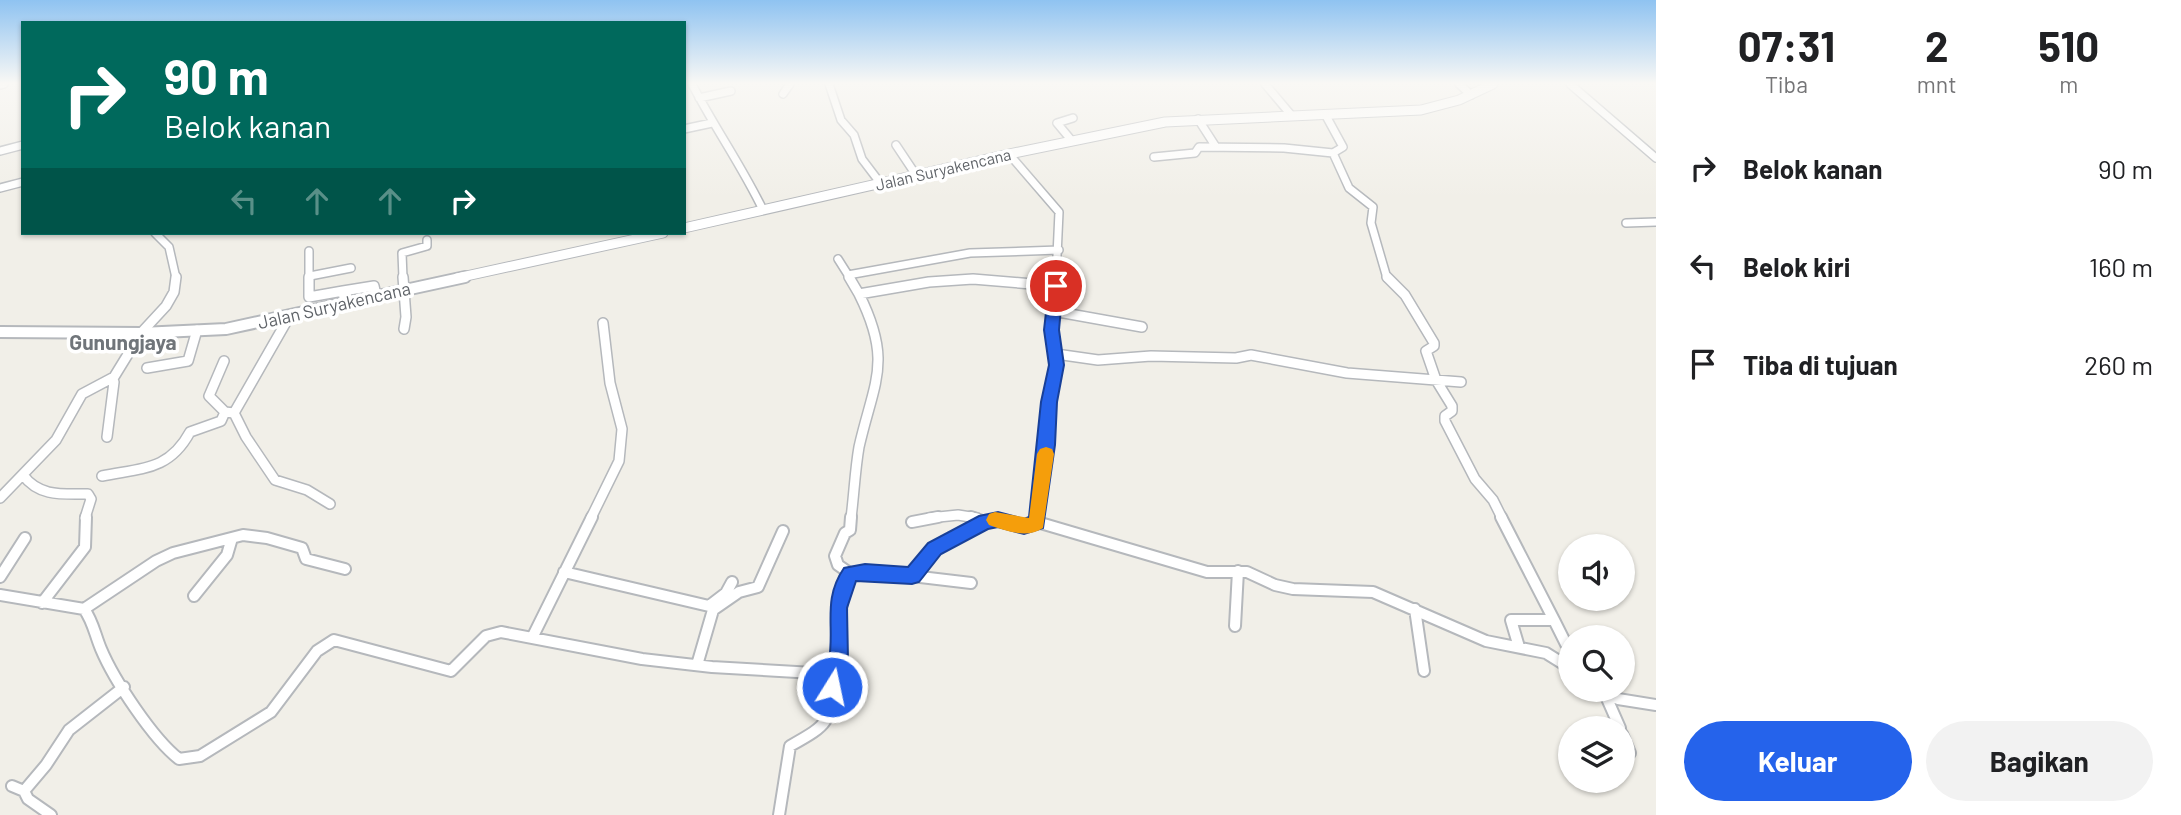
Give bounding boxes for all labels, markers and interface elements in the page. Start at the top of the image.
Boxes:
text: 07:31 [1738,20,1835,70]
text: 2 [1925,20,1948,70]
text: 510 [2038,20,2099,70]
text: 90 m [164,46,269,105]
icon: right [49,49,140,140]
text: Tiba [1765,70,1808,98]
text: mnt [1917,70,1957,98]
text: m [2059,70,2078,98]
text: Belok kanan [164,106,331,144]
street label: Jalan Suryakencana [873,144,1013,194]
icon: right [1684,149,1722,187]
text: Belok kanan [1743,153,1882,184]
text: 90 m [2098,153,2153,184]
icon: left [225,182,263,220]
icon: ahead [298,182,336,220]
icon: ahead [371,182,409,220]
icon: right [444,182,482,220]
icon: left [1684,247,1722,285]
text: Belok kiri [1743,251,1850,282]
text: 160 m [2089,251,2153,282]
pin [1026,256,1086,316]
icon: arrive [1037,267,1075,305]
street label: Jalan Suryakencana [256,277,412,333]
district label: Gunungjaya [69,329,177,354]
icon: arrive [1684,345,1722,383]
text: Tiba di tujuan [1743,349,1898,380]
text: 260 m [2084,349,2153,380]
map controls [1558,534,1635,793]
button: sound [1558,534,1635,611]
button: search [1558,625,1635,702]
position arrow [795,650,869,724]
button: layers [1558,716,1635,793]
button: Keluar [1684,721,1912,801]
button: Bagikan [1926,721,2153,801]

